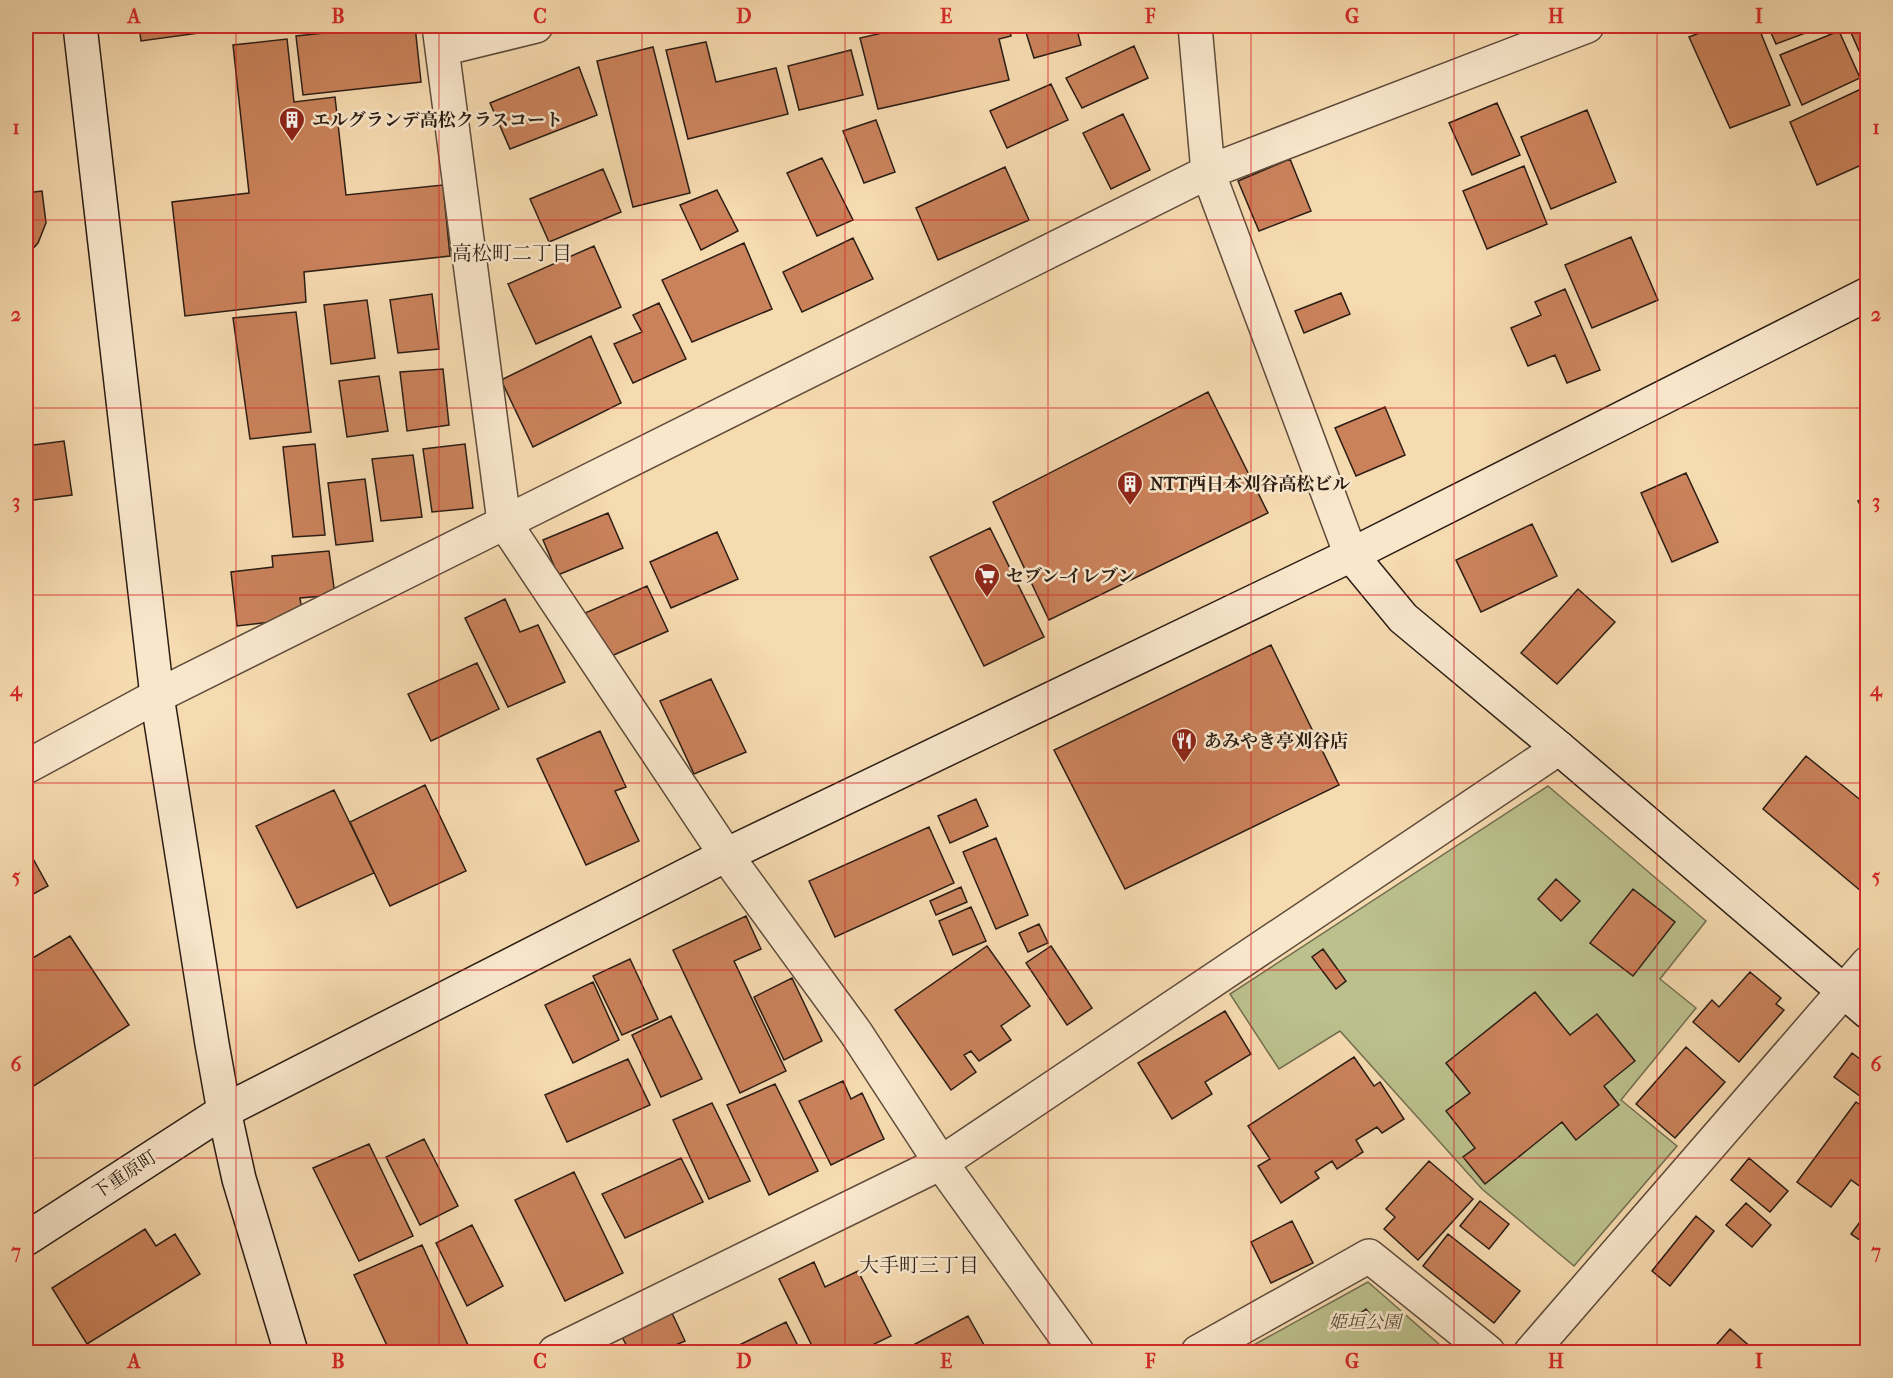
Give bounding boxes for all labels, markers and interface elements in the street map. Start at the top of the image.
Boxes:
text: A [126,5,142,28]
text: B [331,5,345,28]
text: C [533,5,547,28]
text: D [736,5,752,28]
text: E [940,5,952,28]
text: F [1144,5,1156,28]
text: G [1345,5,1359,28]
text: H [1548,5,1564,28]
text: I [1755,5,1763,28]
building icon: エルグランデ高松クラスコート [277,105,307,143]
place label: エルグランデ高松クラスコート [312,110,563,131]
text: 1 [12,116,20,139]
text: 1 [1872,116,1880,139]
district label: 高松町二丁目 [452,242,572,265]
text: 2 [11,303,21,326]
text: 2 [1871,303,1881,326]
building icon: NTT西日本刈谷高松ビル [1115,469,1145,507]
place label: NTT西日本刈谷高松ビル [1150,474,1350,495]
text: 3 [12,490,20,513]
text: 3 [1872,490,1880,513]
supermarket icon: セブン-イレブン [972,561,1002,599]
place label: セブン-イレブン [1006,566,1135,587]
text: 4 [9,678,23,702]
text: 4 [1869,678,1883,702]
restaurant icon: あみやき亭刈谷店 [1169,726,1199,764]
place label: あみやき亭刈谷店 [1204,731,1348,752]
text: 5 [12,865,21,888]
text: 5 [1872,865,1881,888]
text: 6 [11,1053,23,1076]
text: 6 [1871,1053,1883,1076]
street label: 下重原町 [89,1147,161,1203]
text: 7 [10,1240,21,1263]
text: 7 [1870,1240,1881,1263]
district label: 大手町三丁目 [859,1254,979,1277]
park label: 姫垣公園 [1329,1312,1404,1333]
text: A [126,1350,142,1373]
text: B [331,1350,345,1373]
text: C [533,1350,547,1373]
text: D [736,1350,752,1373]
text: E [940,1350,952,1373]
text: F [1144,1350,1156,1373]
text: G [1345,1350,1359,1373]
text: H [1548,1350,1564,1373]
text: I [1755,1350,1763,1373]

